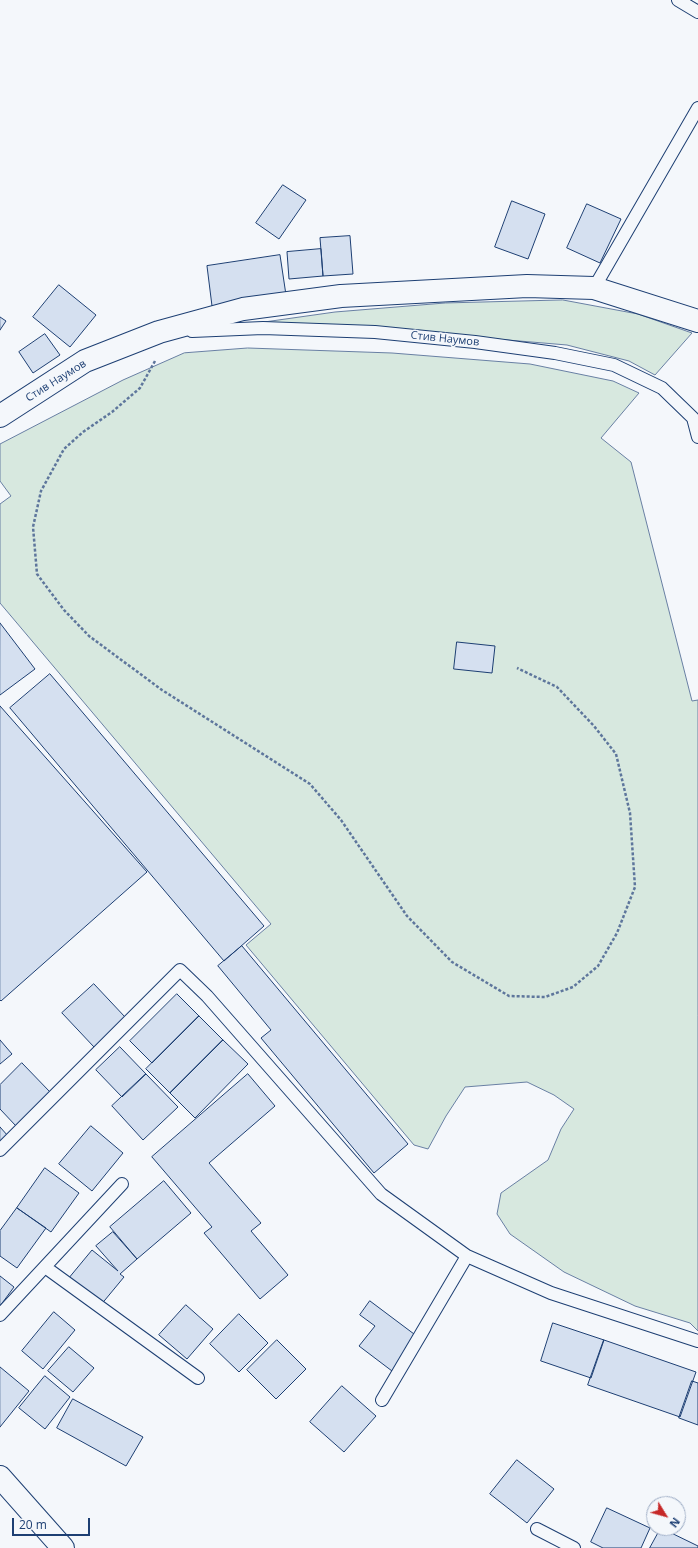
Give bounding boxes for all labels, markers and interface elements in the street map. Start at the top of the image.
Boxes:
street label: Стив Наумов [410,329,480,349]
street label: Стив Наумов [23,357,89,405]
north arrow [646,1496,686,1536]
scale bar [14,1510,92,1536]
text: N [667,1515,684,1531]
text: 20 m [19,1516,47,1533]

